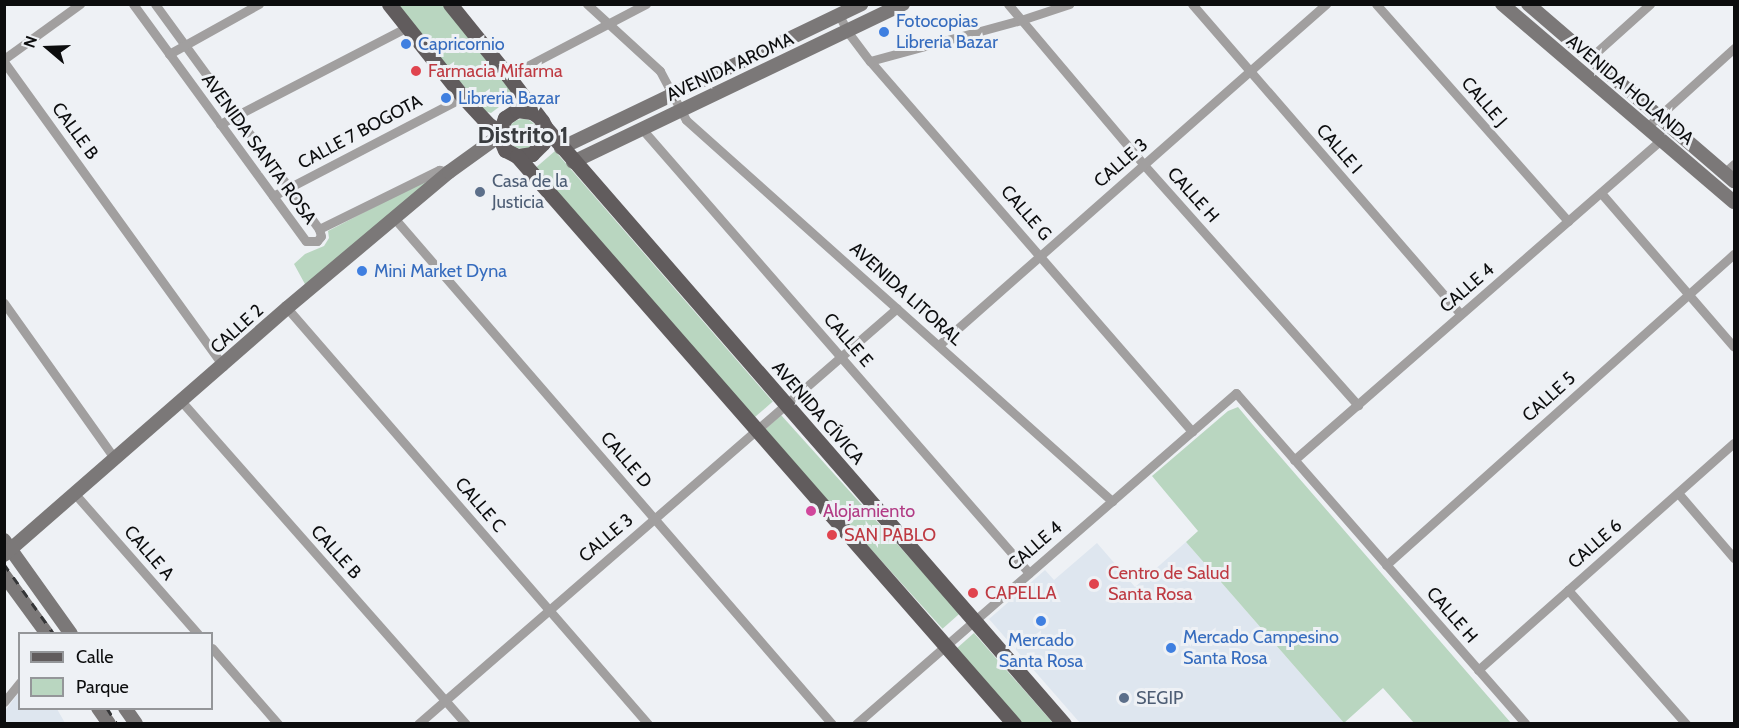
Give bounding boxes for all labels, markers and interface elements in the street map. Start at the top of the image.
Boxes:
place label: Fotocopias Libreria Bazar [896,11,998,54]
north arrow [18,18,78,78]
marker: Fotocopias Libreria Bazar [877,25,891,39]
street label: AVENIDA AROMA [663,28,797,106]
street label: AVENIDA HOLANDA [1562,30,1698,150]
place label: Capricornio [418,33,505,55]
text: N [20,34,41,50]
marker: Capricornio [399,37,413,51]
place label: Farmacia Mifarma [428,60,563,82]
marker: Farmacia Mifarma [409,64,423,78]
street label: AVENIDA SANTA ROSA [197,70,321,228]
street label: CALLE J [1457,73,1511,131]
place label: Libreria Bazar [458,87,560,109]
street label: CALLE 7 BOGOTA [294,90,426,174]
marker: Libreria Bazar [439,91,453,105]
street label: CALLE B [47,98,103,164]
street label: CALLE I [1312,120,1366,178]
district label: Distrito 1 [477,121,569,149]
street label: CALLE 3 [1090,134,1152,192]
street label: CALLE H [1163,163,1223,227]
place label: Casa de la Justicia [492,171,568,213]
street label: CALLE G [996,181,1056,245]
marker: Casa de la Justicia [473,185,487,199]
street label: AVENIDA LITORAL [845,238,967,350]
street label: CALLE 4 [1436,259,1498,317]
place label: Mini Market Dyna [374,260,507,282]
marker: Mini Market Dyna [355,264,369,278]
street label: CALLE 2 [206,300,268,358]
street label: CALLE E [819,309,877,371]
street label: AVENIDA CÍVICA [767,357,869,469]
street label: CALLE 5 [1518,368,1580,426]
street label: CALLE D [596,428,656,492]
street label: CALLE C [450,473,510,537]
place label: Alojamiento [823,500,915,522]
marker: Alojamiento [804,504,818,518]
street label: CALLE 3 [575,509,637,567]
street label: CALLE 6 [1564,515,1626,573]
street label: CALLE 4 [1004,517,1066,575]
street label: CALLE A [119,521,179,585]
street label: CALLE B [306,521,366,583]
place label: SAN PABLO [844,524,936,546]
marker: SAN PABLO [825,528,839,542]
place label: Centro de Salud Santa Rosa [1108,563,1230,606]
marker: Centro de Salud Santa Rosa [1085,575,1103,593]
place label: CAPELLA [985,582,1057,604]
street label: CALLE H [1422,583,1482,647]
marker: CAPELLA [966,586,980,600]
marker: Mercado Santa Rosa [1034,614,1048,628]
place label: Mercado Campesino Santa Rosa [1183,627,1339,670]
place label: Mercado Santa Rosa [999,630,1083,672]
legend [18,632,213,710]
marker: Mercado Campesino Santa Rosa [1164,641,1178,655]
text: Calle [76,646,113,668]
text: Parque [76,676,129,698]
place label: SEGIP [1136,687,1183,709]
marker: SEGIP [1117,691,1131,705]

